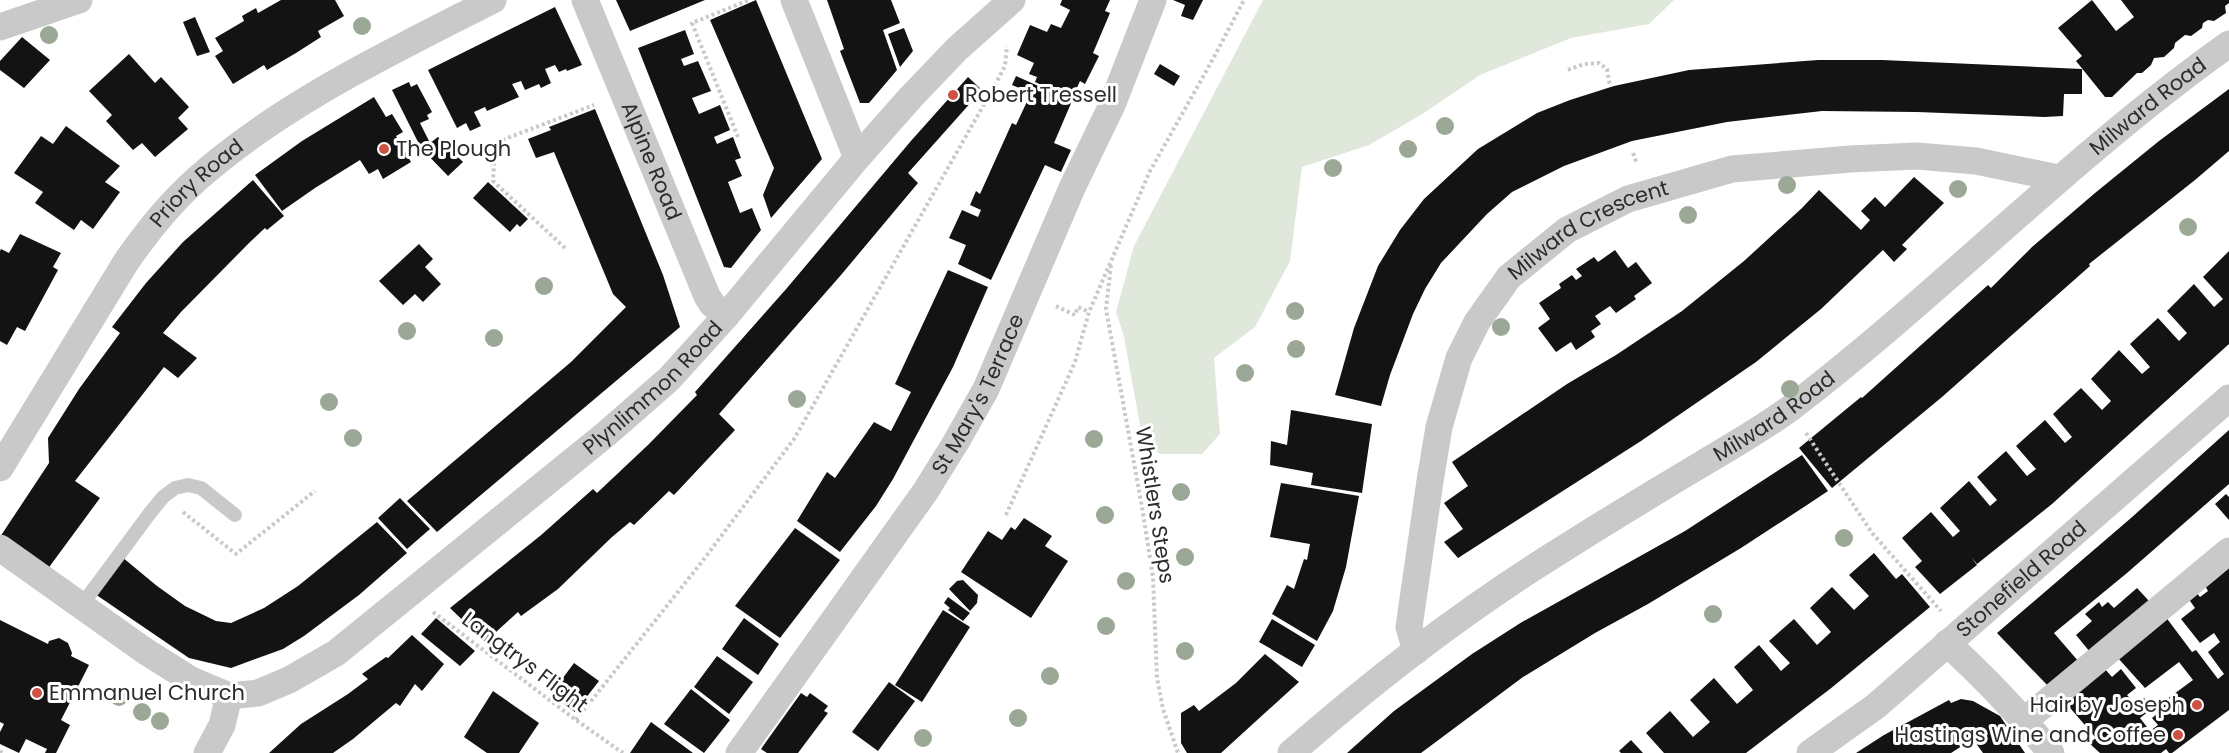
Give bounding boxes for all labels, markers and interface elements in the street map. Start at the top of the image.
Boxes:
street label: Milward Road [2083,50,2212,162]
place label: Robert Tressell [965,80,1117,109]
marker: Robert Tressell [946,88,960,102]
street label: Alpine Road [614,97,689,224]
street label: Priory Road [143,132,249,233]
place label: The Plough [396,134,511,163]
marker: The Plough [377,142,391,156]
street label: Milward Crescent [1501,173,1672,286]
street label: St Mary's Terrace [924,309,1031,480]
street label: Plynlimmon Road [576,314,729,461]
street label: Milward Road [1708,364,1841,468]
street label: Whistlers Steps [1129,424,1182,585]
street label: Stonefield Road [1950,514,2093,644]
street label: Langtrys Flight [456,605,594,719]
place label: Emmanuel Church [49,678,245,707]
marker: Emmanuel Church [30,686,44,700]
place label: Hair by Joseph [2030,690,2185,719]
marker: Hair by Joseph [2190,698,2204,712]
place label: Hastings Wine and Coffee [1895,720,2166,749]
marker: Hastings Wine and Coffee [2171,728,2185,742]

